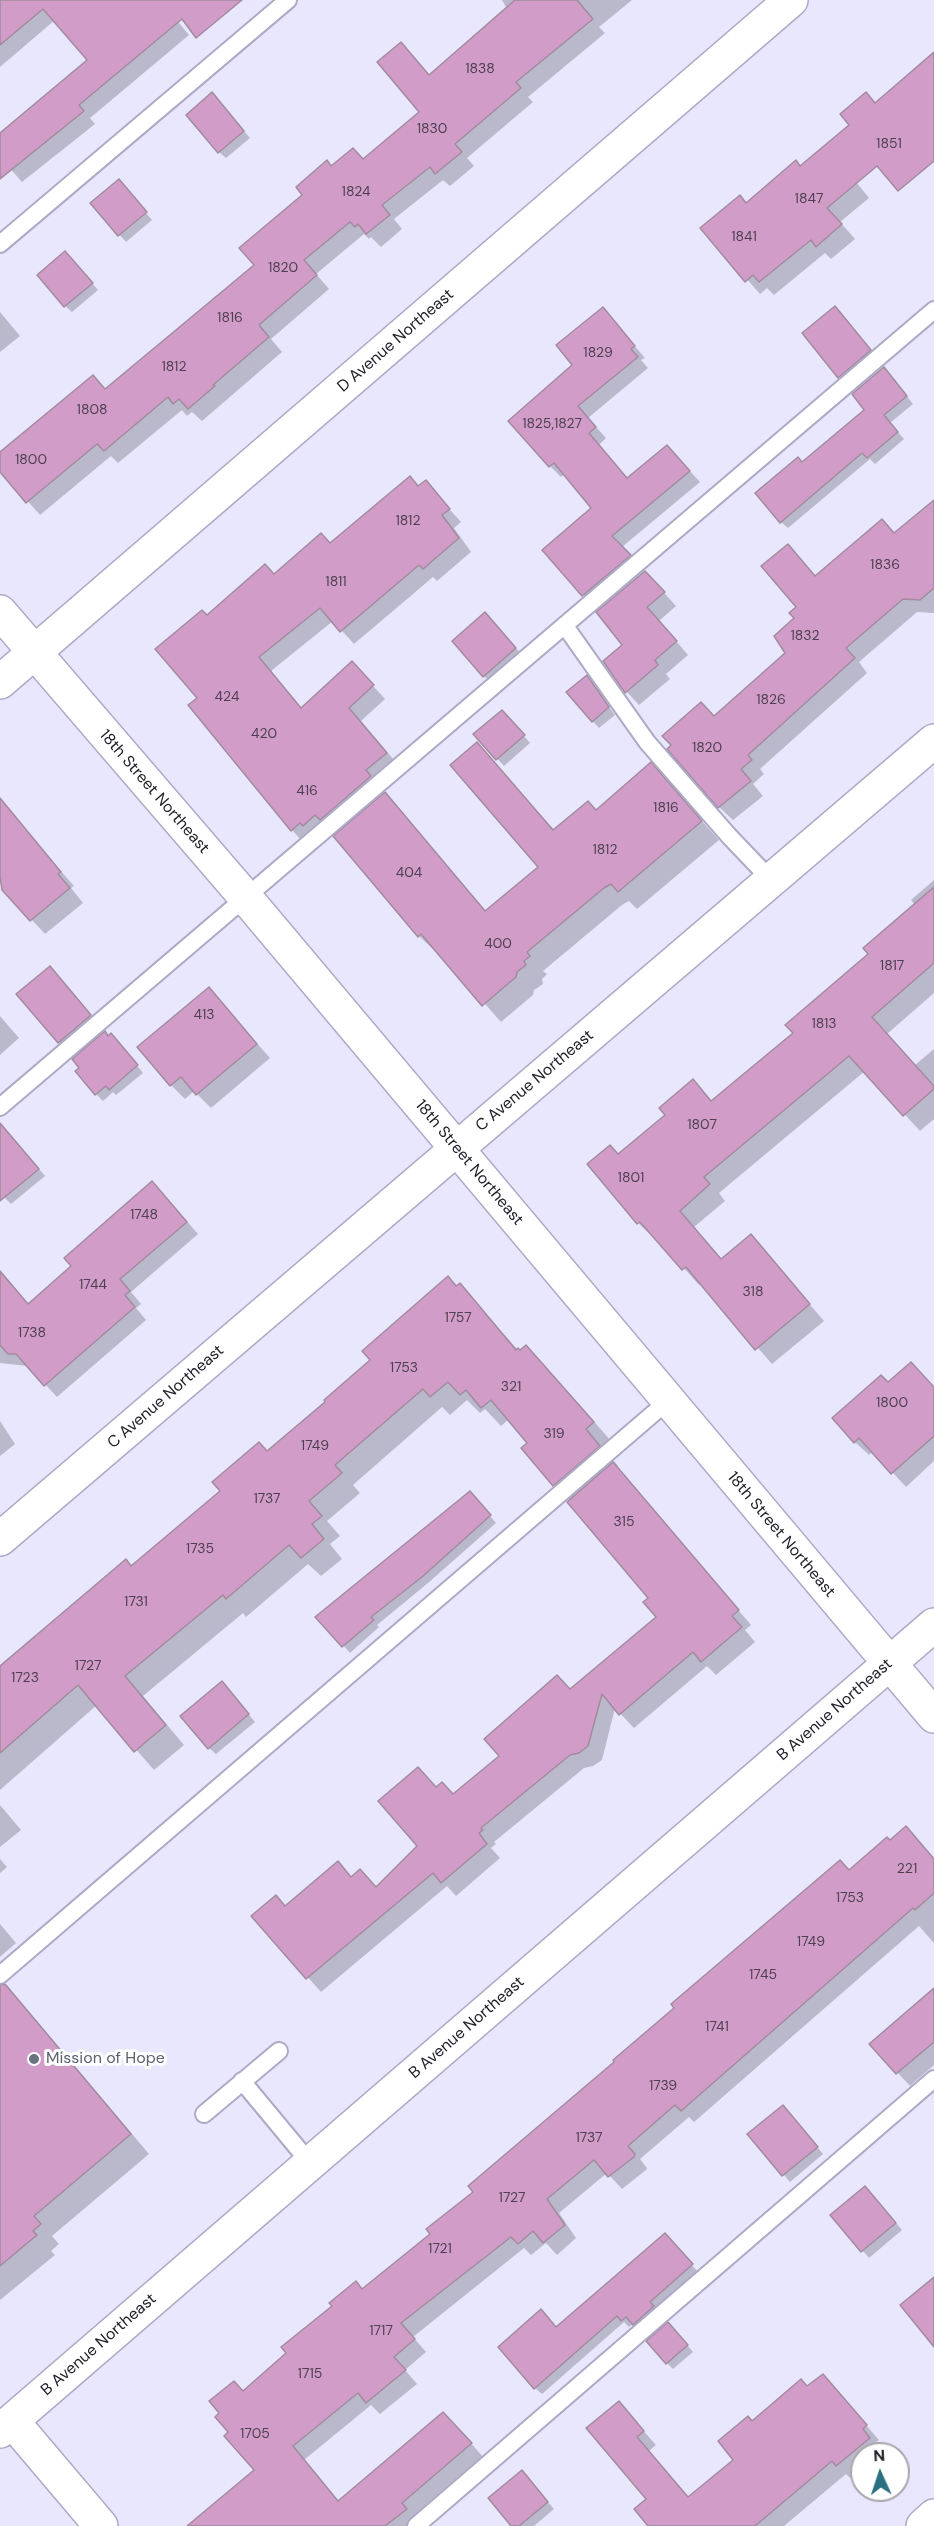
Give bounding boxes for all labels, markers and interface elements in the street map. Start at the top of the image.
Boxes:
house number: 1838 [465,61,495,77]
house number: 1830 [417,121,447,137]
house number: 1851 [876,136,902,152]
house number: 1824 [342,184,370,200]
house number: 1847 [795,191,823,207]
house number: 1841 [731,229,757,245]
house number: 1820 [268,260,298,276]
street label: D Avenue Northeast [334,285,458,397]
house number: 1816 [217,310,243,326]
house number: 1829 [583,345,613,361]
house number: 1812 [161,359,187,375]
house number: 1808 [77,402,107,418]
house number: 1825,1827 [522,416,582,432]
house number: 1800 [15,452,47,468]
house number: 1812 [395,513,421,529]
house number: 1836 [870,557,900,573]
house number: 1811 [325,574,347,590]
house number: 1832 [790,628,820,644]
house number: 424 [215,689,239,705]
house number: 1826 [756,692,786,708]
street label: 18th Street Northeast [95,726,213,858]
house number: 420 [251,726,277,742]
house number: 1820 [692,740,722,756]
house number: 416 [296,783,318,799]
house number: 1816 [653,800,679,816]
house number: 1812 [592,842,618,858]
house number: 404 [396,865,422,881]
house number: 400 [484,936,512,952]
house number: 1817 [880,958,904,974]
house number: 413 [193,1007,215,1023]
house number: 1813 [811,1016,837,1032]
street label: C Avenue Northeast [472,1026,598,1136]
street label: 18th Street Northeast [411,1096,527,1230]
house number: 1807 [687,1117,717,1133]
house number: 1801 [618,1170,644,1186]
house number: 1748 [130,1207,158,1223]
house number: 1744 [79,1277,107,1293]
house number: 318 [743,1284,763,1300]
house number: 1757 [444,1310,472,1326]
house number: 1738 [18,1325,46,1341]
street label: C Avenue Northeast [104,1341,228,1453]
house number: 1753 [390,1360,418,1376]
house number: 321 [501,1379,521,1395]
house number: 1800 [876,1395,908,1411]
house number: 319 [543,1426,565,1442]
house number: 1749 [301,1438,329,1454]
street label: 18th Street Northeast [723,1468,839,1602]
house number: 1737 [254,1491,280,1507]
house number: 315 [614,1514,634,1530]
house number: 1735 [186,1541,214,1557]
house number: 1731 [124,1594,148,1610]
street label: B Avenue Northeast [774,1655,896,1765]
house number: 1727 [75,1658,101,1674]
house number: 1723 [11,1670,39,1686]
house number: 221 [897,1861,917,1877]
house number: 1753 [836,1890,864,1906]
house number: 1749 [797,1934,825,1950]
house number: 1745 [749,1967,777,1983]
street label: B Avenue Northeast [406,1973,528,2083]
house number: 1741 [705,2019,729,2035]
place label: Mission of Hope [46,2049,165,2069]
marker: Mission of Hope [27,2052,41,2066]
house number: 1739 [649,2078,677,2094]
house number: 1737 [576,2130,602,2146]
house number: 1727 [499,2190,525,2206]
house number: 1721 [428,2241,452,2257]
street label: B Avenue Northeast [38,2290,160,2400]
house number: 1717 [369,2323,393,2339]
house number: 1715 [298,2366,322,2382]
house number: 1705 [240,2426,270,2442]
north arrow [850,2442,910,2502]
text: N [873,2445,886,2466]

